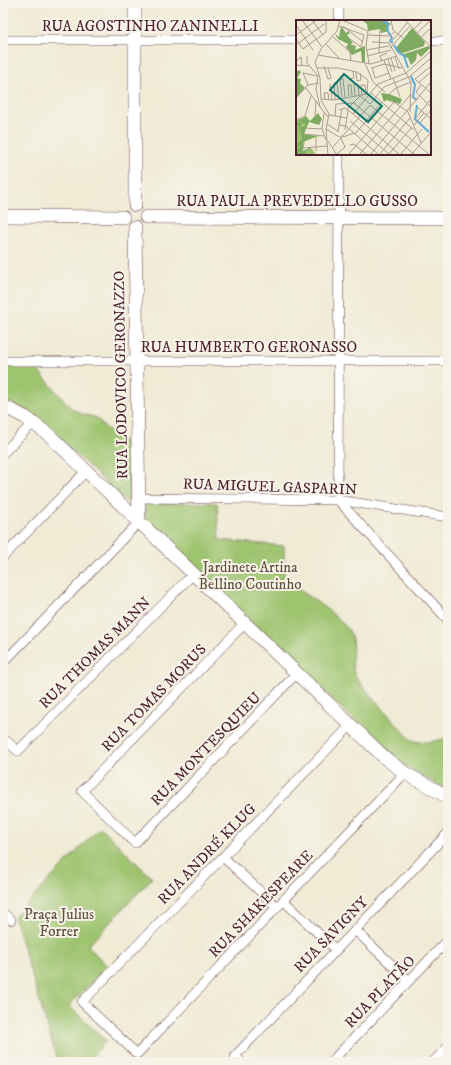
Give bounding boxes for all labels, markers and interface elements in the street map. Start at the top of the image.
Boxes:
street label: RUA AGOSTINHO ZANINELLI [42,17,258,36]
inset map [296,20,431,155]
street label: RUA PAULA PREVEDELLO GUSSO [176,192,418,211]
street label: RUA LODOVICO GERONAZZO [110,270,132,480]
street label: RUA HUMBERTO GERONASSO [141,338,357,357]
street label: RUA MIGUEL GASPARIN [183,474,357,500]
park label: Jardinete Artina Bellino Coutinho [198,558,302,594]
street label: RUA THOMAS MANN [35,593,155,713]
street label: RUA TOMAS MORUS [97,640,211,756]
street label: RUA MONTESQUIEU [147,688,266,810]
street label: RUA ANDRÉ KLUG [154,799,261,909]
street label: RUA SHAKESPEARE [205,846,317,962]
street label: RUA SAVIGNY [290,893,372,977]
park label: Praça Julius Forrer [24,905,94,941]
street label: RUA PLATÃO [340,951,419,1032]

